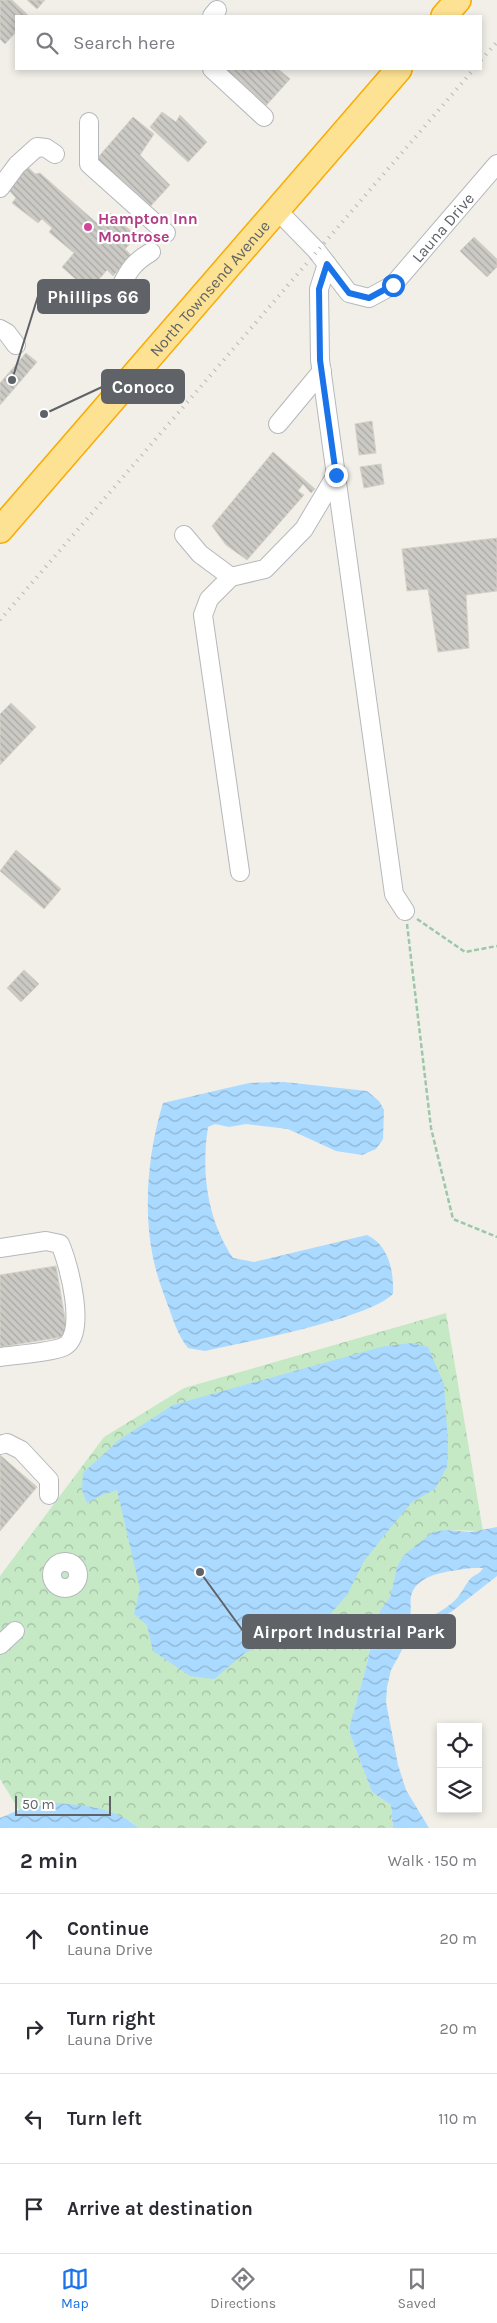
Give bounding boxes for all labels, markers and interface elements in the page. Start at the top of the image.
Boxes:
search box [15,15,482,70]
icon: search [33,29,61,57]
text: Search here [73,32,175,54]
street label: Launa Drive [408,189,478,266]
place label: Hampton Inn Montrose [98,209,198,246]
street label: North Townsend Avenue [146,216,274,360]
marker: Hampton Inn Montrose [82,221,94,233]
route start [382,274,405,297]
callout: Phillips 66 [38,280,149,313]
text: Phillips 66 [47,286,139,308]
callout: Conoco [102,370,184,403]
text: Conoco [112,376,174,398]
route end [325,464,348,487]
callout: Airport Industrial Park [243,1615,455,1648]
text: Airport Industrial Park [253,1621,445,1643]
map controls [437,1723,482,1813]
button: locate [437,1723,482,1768]
button: layers [437,1768,482,1813]
scale bar [15,1793,111,1816]
text: 50 m [22,1796,55,1813]
text: 2 min [20,1849,78,1873]
text: Walk · 150 m [388,1851,477,1870]
text: Continue [67,1918,149,1940]
icon: ahead [20,1925,48,1953]
text: 20 m [439,1929,477,1948]
text: Launa Drive [67,1940,153,1959]
text: Turn right [67,2008,156,2030]
icon: right [20,2015,48,2043]
text: 20 m [439,2019,477,2038]
text: Launa Drive [67,2030,153,2049]
icon: left [20,2105,48,2133]
text: Turn left [67,2108,142,2130]
text: 110 m [438,2109,477,2128]
icon: arrive [20,2195,48,2223]
text: Arrive at destination [67,2198,253,2220]
tab: Map [61,2265,89,2312]
tab: Directions [210,2265,276,2312]
tab: Saved [398,2265,436,2312]

